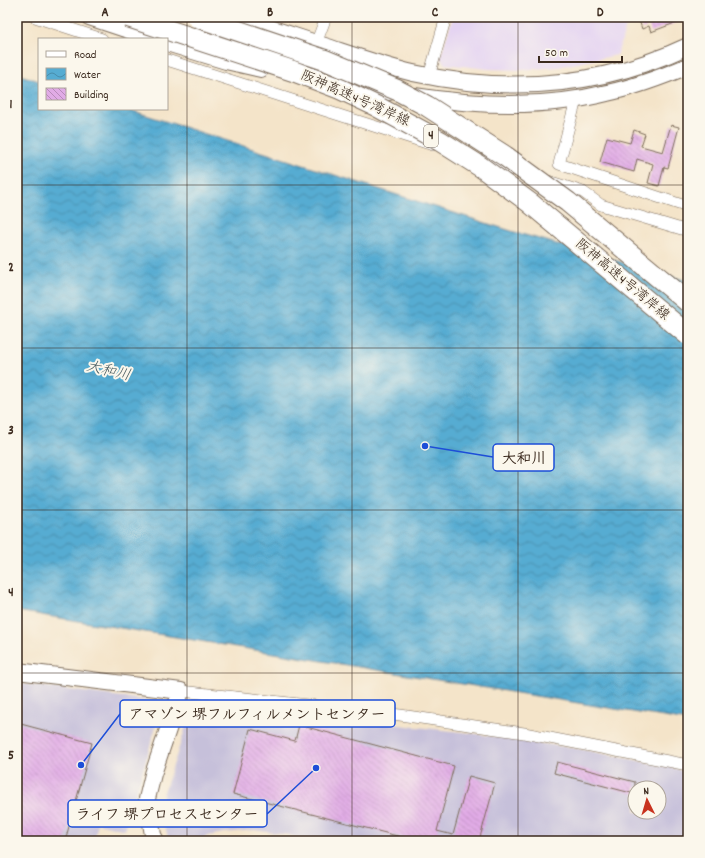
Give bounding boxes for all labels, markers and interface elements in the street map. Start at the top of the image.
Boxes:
text: A [101,4,109,23]
text: B [267,4,273,23]
text: C [432,4,439,23]
text: D [597,4,604,23]
legend [38,38,168,110]
scale bar [539,38,622,64]
text: 50 m [545,45,568,62]
text: Road [74,47,96,64]
street label: 阪神高速4号湾岸線 [297,66,413,132]
text: Water [74,67,101,84]
text: Building [74,87,109,104]
text: 1 [10,96,13,115]
road number: 4 [424,125,438,147]
street label: 阪神高速4号湾岸線 [570,234,674,326]
text: 2 [8,259,14,278]
water label: 大和川 [84,356,132,388]
text: 3 [8,422,14,441]
callout: 大和川 [493,444,554,471]
text: 大和川 [501,449,547,471]
text: 4 [8,584,14,603]
callout: アマゾン 堺フルフィルメントセンター [120,700,395,727]
text: アマゾン 堺フルフィルメントセンター [129,705,385,727]
text: 5 [8,747,14,766]
north arrow [627,780,667,820]
text: N [643,784,650,800]
callout: ライフ 堺プロセスセンター [68,800,267,827]
text: ライフ 堺プロセスセンター [75,805,259,827]

